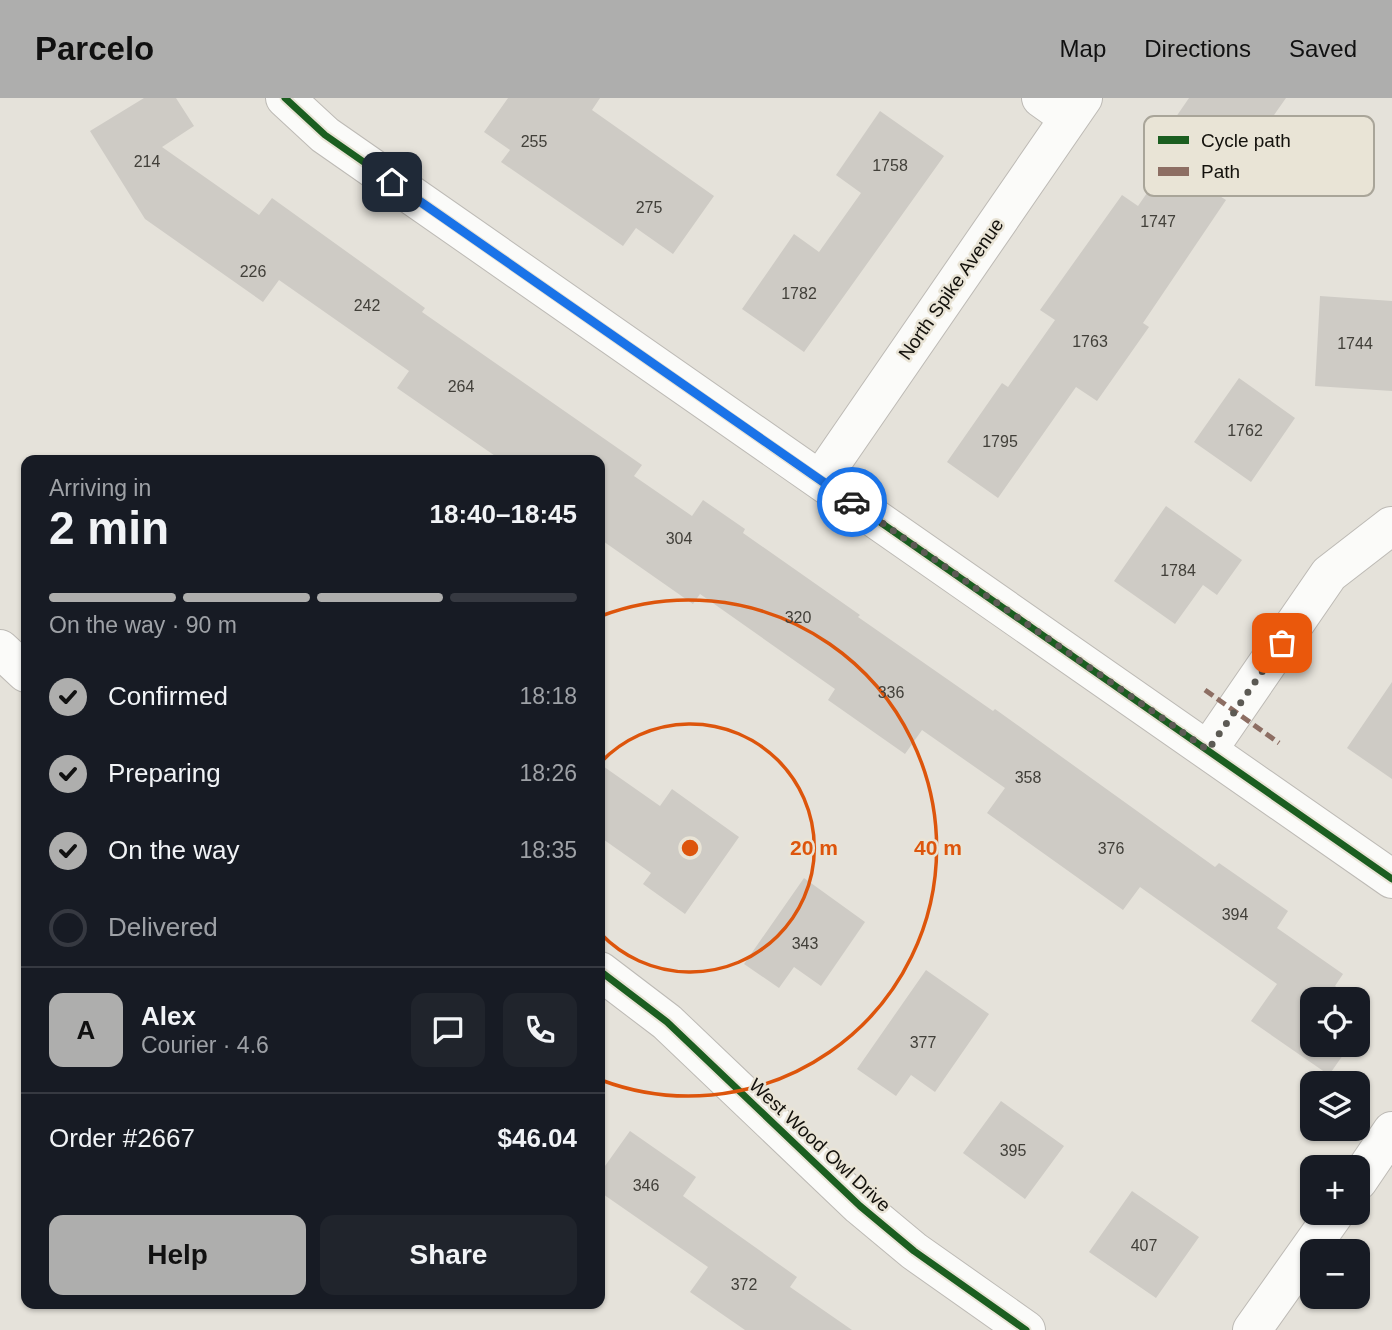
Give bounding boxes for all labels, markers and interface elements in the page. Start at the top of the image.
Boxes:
text: Parcelo [35,30,154,67]
text: Map [1060,35,1106,62]
text: Directions [1144,35,1251,62]
text: Saved [1289,35,1357,62]
legend [1144,116,1374,196]
text: Cycle path [1201,130,1291,151]
house number: 255 [521,133,547,150]
pin [362,152,422,212]
house number: 214 [134,153,160,170]
house number: 1758 [872,157,908,174]
text: Path [1201,161,1240,182]
icon: home [373,163,411,201]
house number: 275 [636,199,662,216]
house number: 1747 [1140,213,1176,230]
street label: North Spike Avenue [894,214,1008,364]
house number: 226 [240,263,266,280]
house number: 1782 [781,285,817,302]
house number: 242 [354,297,380,314]
house number: 1763 [1072,333,1108,350]
house number: 1744 [1337,335,1373,352]
house number: 264 [448,378,474,395]
house number: 1762 [1227,422,1263,439]
house number: 1795 [982,433,1018,450]
courier [817,467,887,537]
text: Arriving in [49,475,151,501]
icon: car [833,483,871,521]
text: 18:40–18:45 [430,499,577,529]
text: 2 min [49,502,169,554]
house number: 304 [666,530,692,547]
house number: 1784 [1160,562,1196,579]
house number: 320 [785,609,811,626]
text: On the way · 90 m [49,612,237,638]
pin [1252,613,1312,673]
icon: bag [1263,624,1301,662]
icon: check [49,678,87,716]
text: Confirmed [108,681,228,711]
text: 18:18 [519,683,577,709]
house number: 336 [878,684,904,701]
icon: check [49,755,87,793]
text: Preparing [108,758,221,788]
text: 18:26 [519,760,577,786]
house number: 358 [1015,769,1041,786]
icon: check [49,832,87,870]
text: On the way [108,835,240,865]
centre of rings [678,836,702,860]
text: 20 m [790,836,838,859]
text: 40 m [914,836,962,859]
text: 18:35 [519,837,577,863]
house number: 376 [1098,840,1124,857]
house number: 394 [1222,906,1248,923]
text: Delivered [108,912,218,942]
house number: 343 [792,935,818,952]
map controls [1300,987,1370,1309]
button: locate [1300,987,1370,1057]
button: chat [411,993,485,1067]
button: phone [503,993,577,1067]
text: Alex [141,1001,196,1031]
text: A [77,1015,95,1045]
text: Courier · 4.6 [141,1032,269,1058]
house number: 377 [910,1034,936,1051]
button: layers [1300,1071,1370,1141]
street label: West Wood Owl Drive [745,1074,895,1216]
text: Order #2667 [49,1123,195,1153]
text: $46.04 [497,1123,577,1153]
house number: 395 [1000,1142,1026,1159]
button: + [1300,1155,1370,1225]
house number: 346 [633,1177,659,1194]
button: Help [49,1215,306,1295]
button: Share [320,1215,577,1295]
house number: 407 [1131,1237,1157,1254]
button: − [1300,1239,1370,1309]
house number: 372 [731,1276,757,1293]

